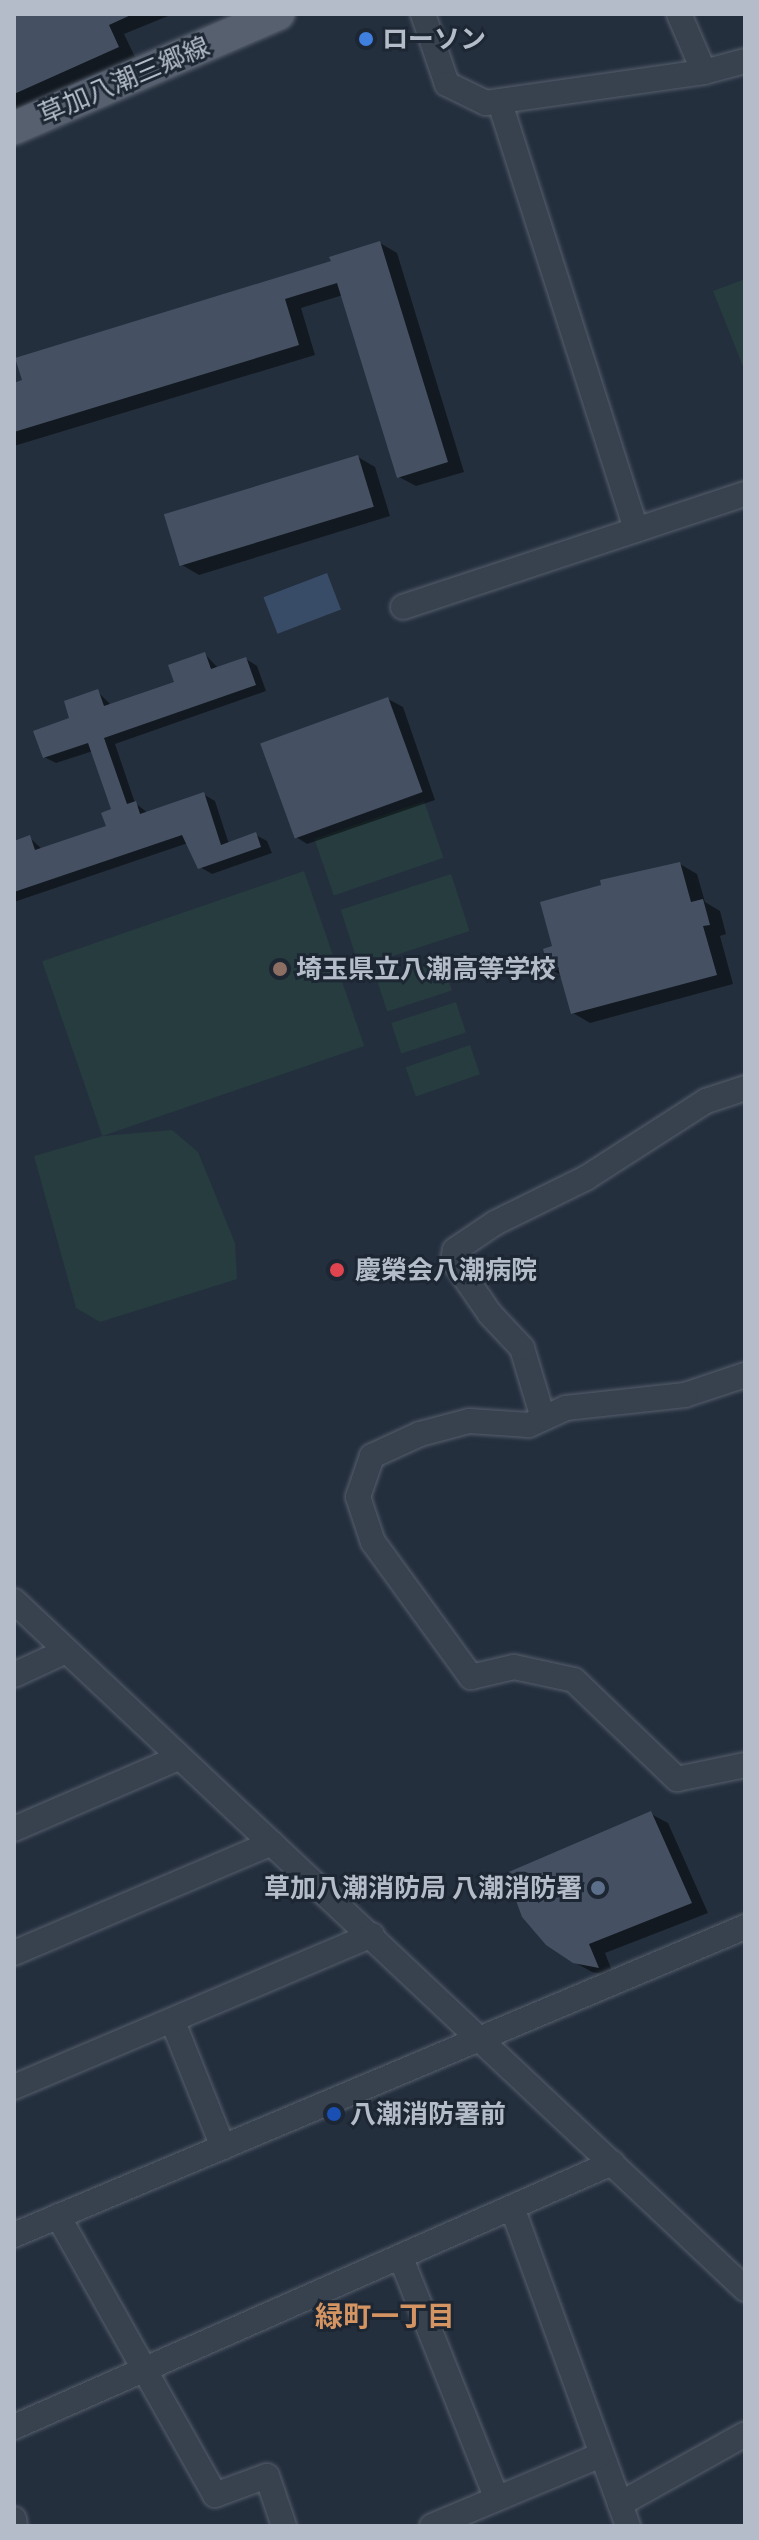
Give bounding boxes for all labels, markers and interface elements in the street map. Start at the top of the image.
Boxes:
place label: ローソン [382,23,486,55]
street label: 草加八潮三郷線 [34,30,214,130]
marker: ローソン [357,30,375,48]
place label: 埼玉県立八潮高等学校 [296,953,556,985]
marker: 埼玉県立八潮高等学校 [271,960,289,978]
place label: 慶榮会八潮病院 [355,1254,537,1286]
marker: 慶榮会八潮病院 [326,1259,348,1281]
place label: 草加八潮消防局 八潮消防署 [264,1872,582,1904]
marker: 草加八潮消防局 八潮消防署 [589,1879,607,1897]
place label: 八潮消防署前 [350,2098,506,2130]
marker: 八潮消防署前 [325,2105,343,2123]
district label: 緑町一丁目 [315,2299,455,2333]

